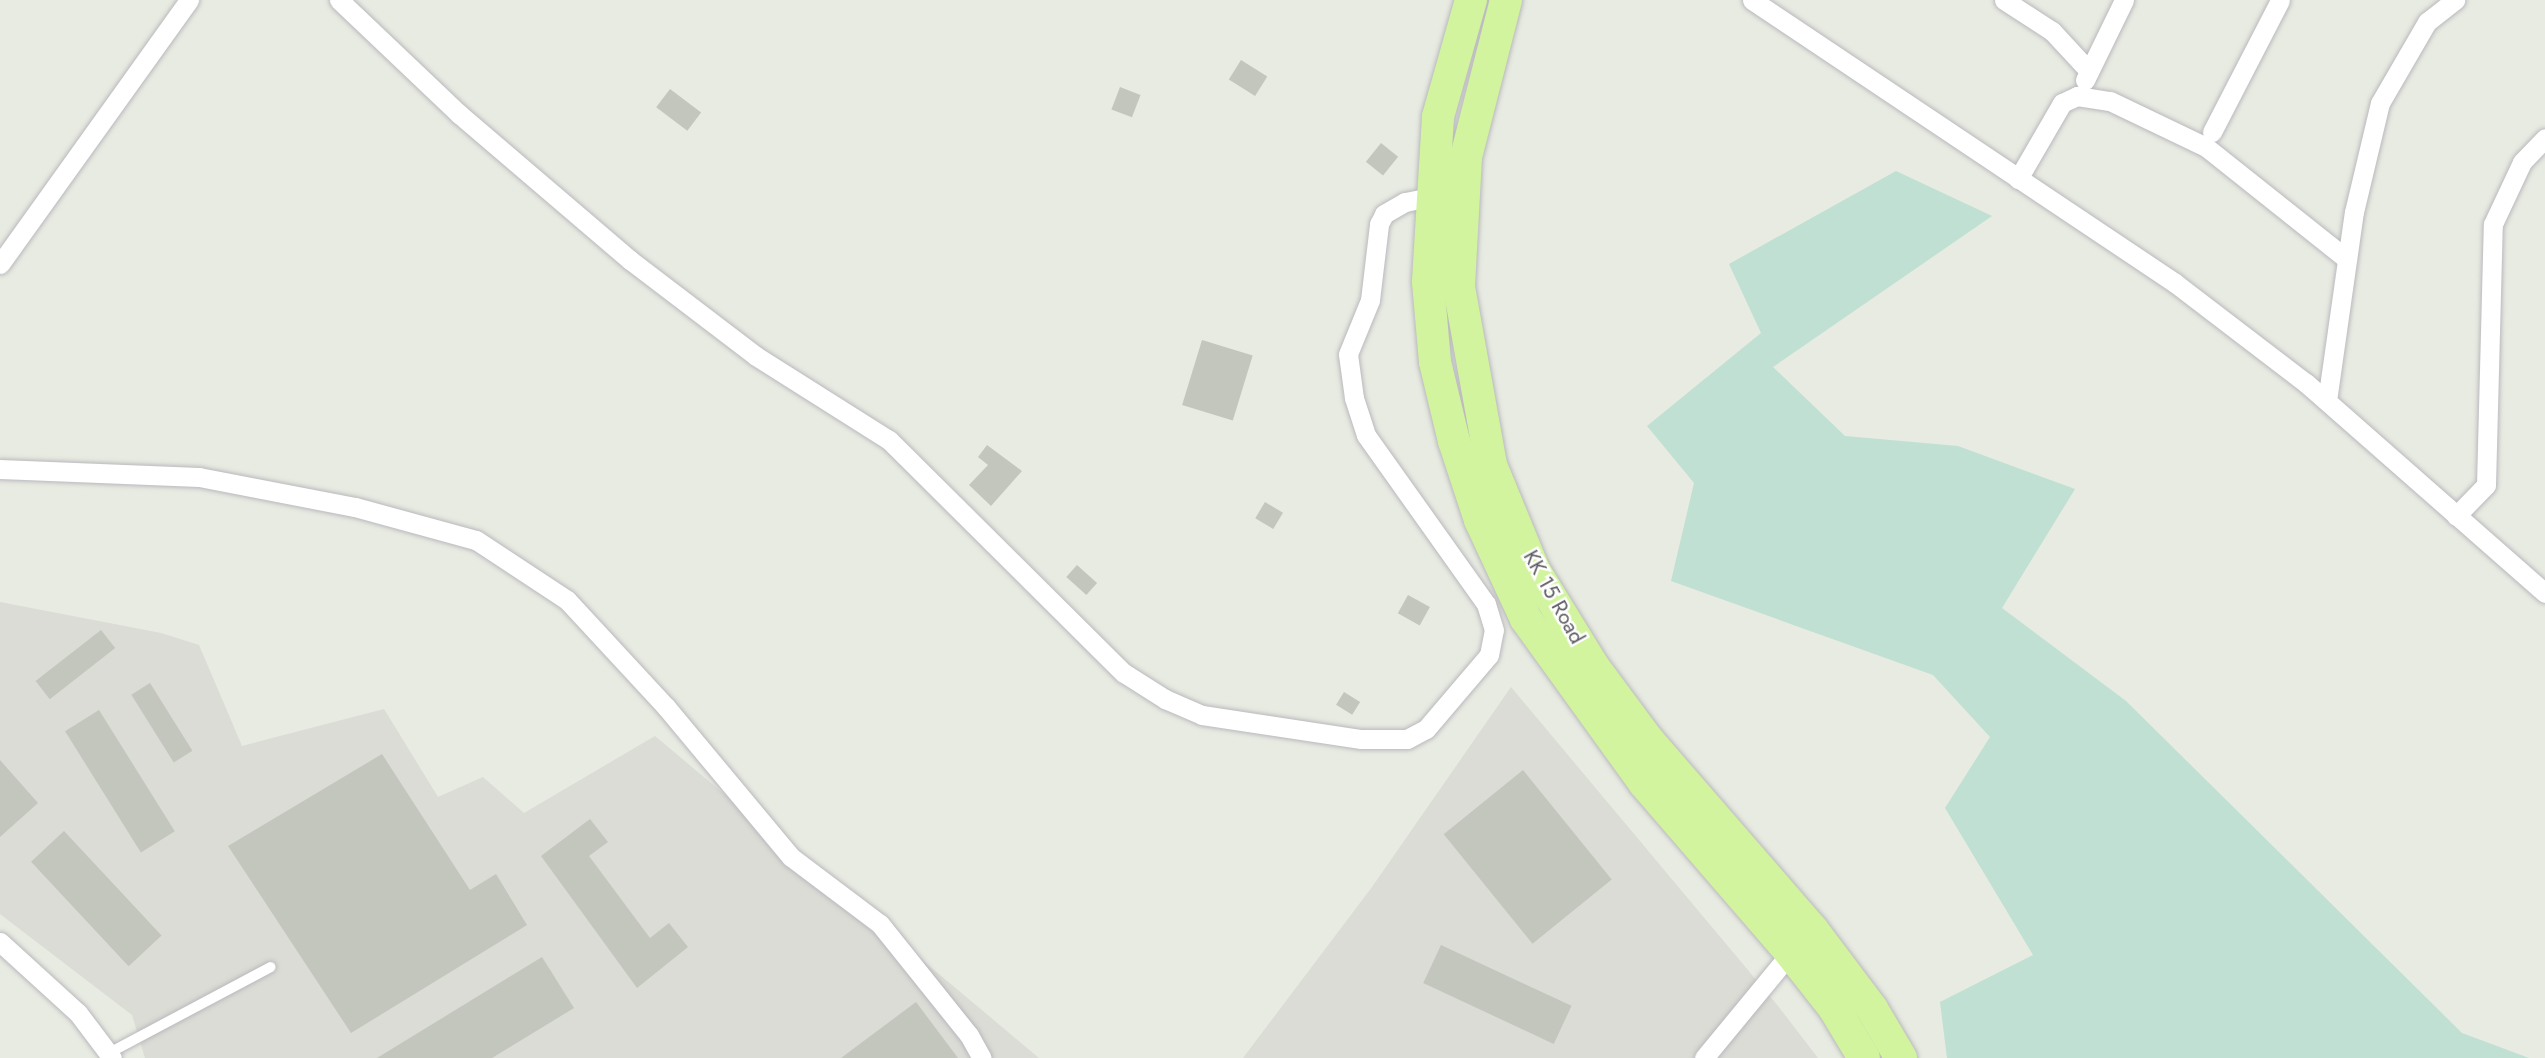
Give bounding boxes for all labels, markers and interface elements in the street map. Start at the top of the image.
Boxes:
street label: KK 15 Road [1518,546,1590,648]

